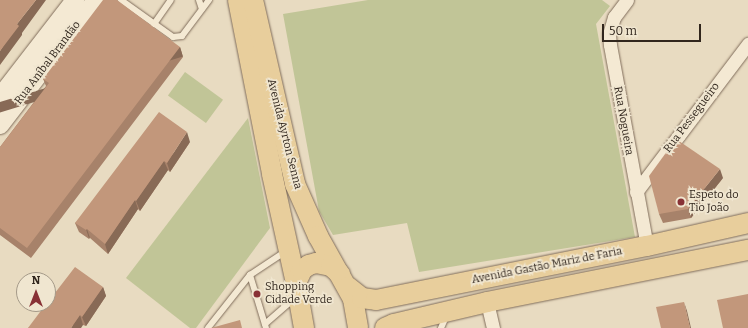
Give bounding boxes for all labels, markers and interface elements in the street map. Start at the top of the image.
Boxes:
scale bar [604,16,703,42]
street label: Rua Aníbal Brandão [12,19,84,107]
text: 50 m [609,24,637,38]
street label: Avenida Ayrton Senna [264,77,304,191]
street label: Rua Pessegueiro [661,80,723,156]
street label: Rua Nogueira [610,86,636,156]
place label: Espeto do Tio João [689,189,739,215]
marker: Espeto do Tio João [676,197,686,207]
street label: Avenida Gastão Mariz de Faria [471,245,623,287]
north arrow [16,272,56,312]
text: N [32,274,40,287]
place label: Shopping Cidade Verde [265,281,332,307]
marker: Shopping Cidade Verde [252,289,262,299]

